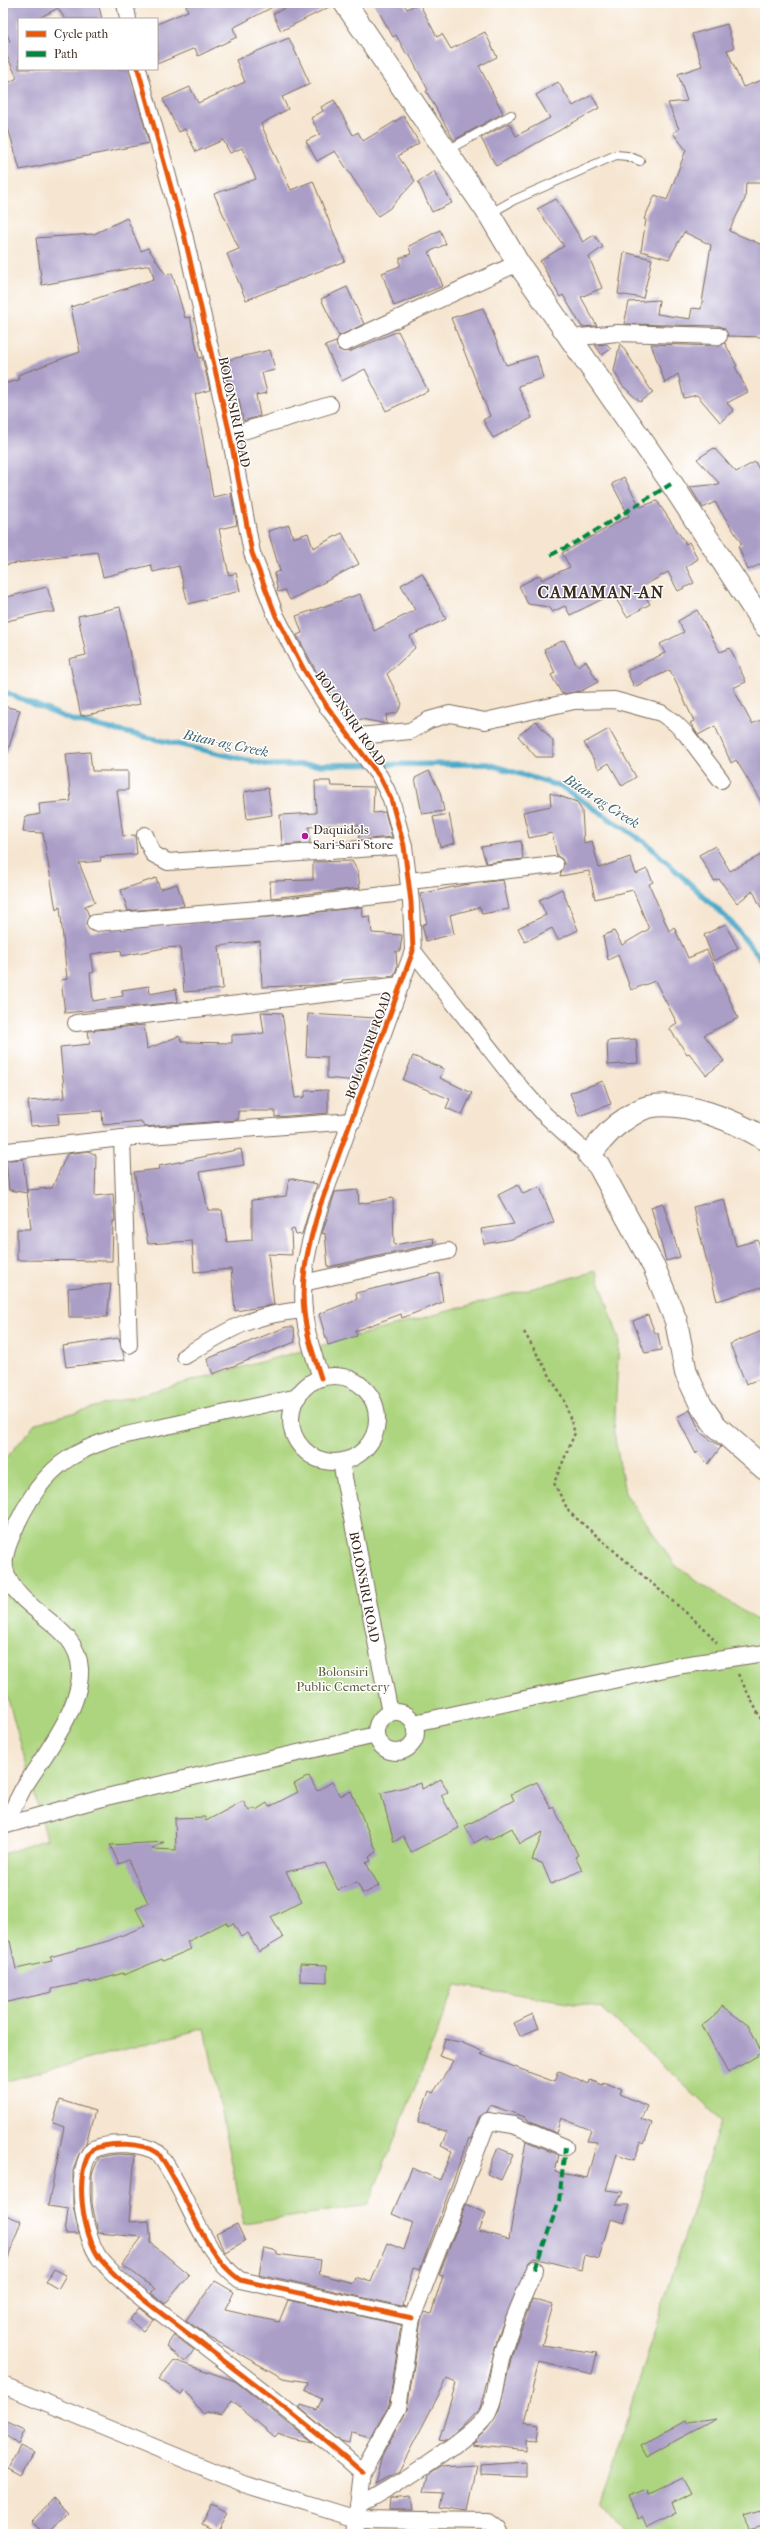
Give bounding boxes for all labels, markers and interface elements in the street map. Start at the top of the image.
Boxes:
legend [18,18,158,70]
text: Cycle path [54,27,109,41]
text: Path [54,47,78,61]
street label: BOLONSIRI ROAD [215,355,254,469]
district label: CAMAMAN-AN [538,582,664,602]
street label: BOLONSIRI ROAD [312,668,389,769]
water label: Bitan-ag Creek [181,726,270,761]
water label: Bitan-ag Creek [560,770,643,832]
place label: Daquidols Sari-Sari Store [313,822,394,852]
marker: Daquidols Sari-Sari Store [300,831,310,841]
street label: BOLONSIRI ROAD [342,990,395,1101]
street label: BOLONSIRI ROAD [346,1530,383,1644]
park label: Bolonsiri Public Cemetery [296,1664,391,1694]

